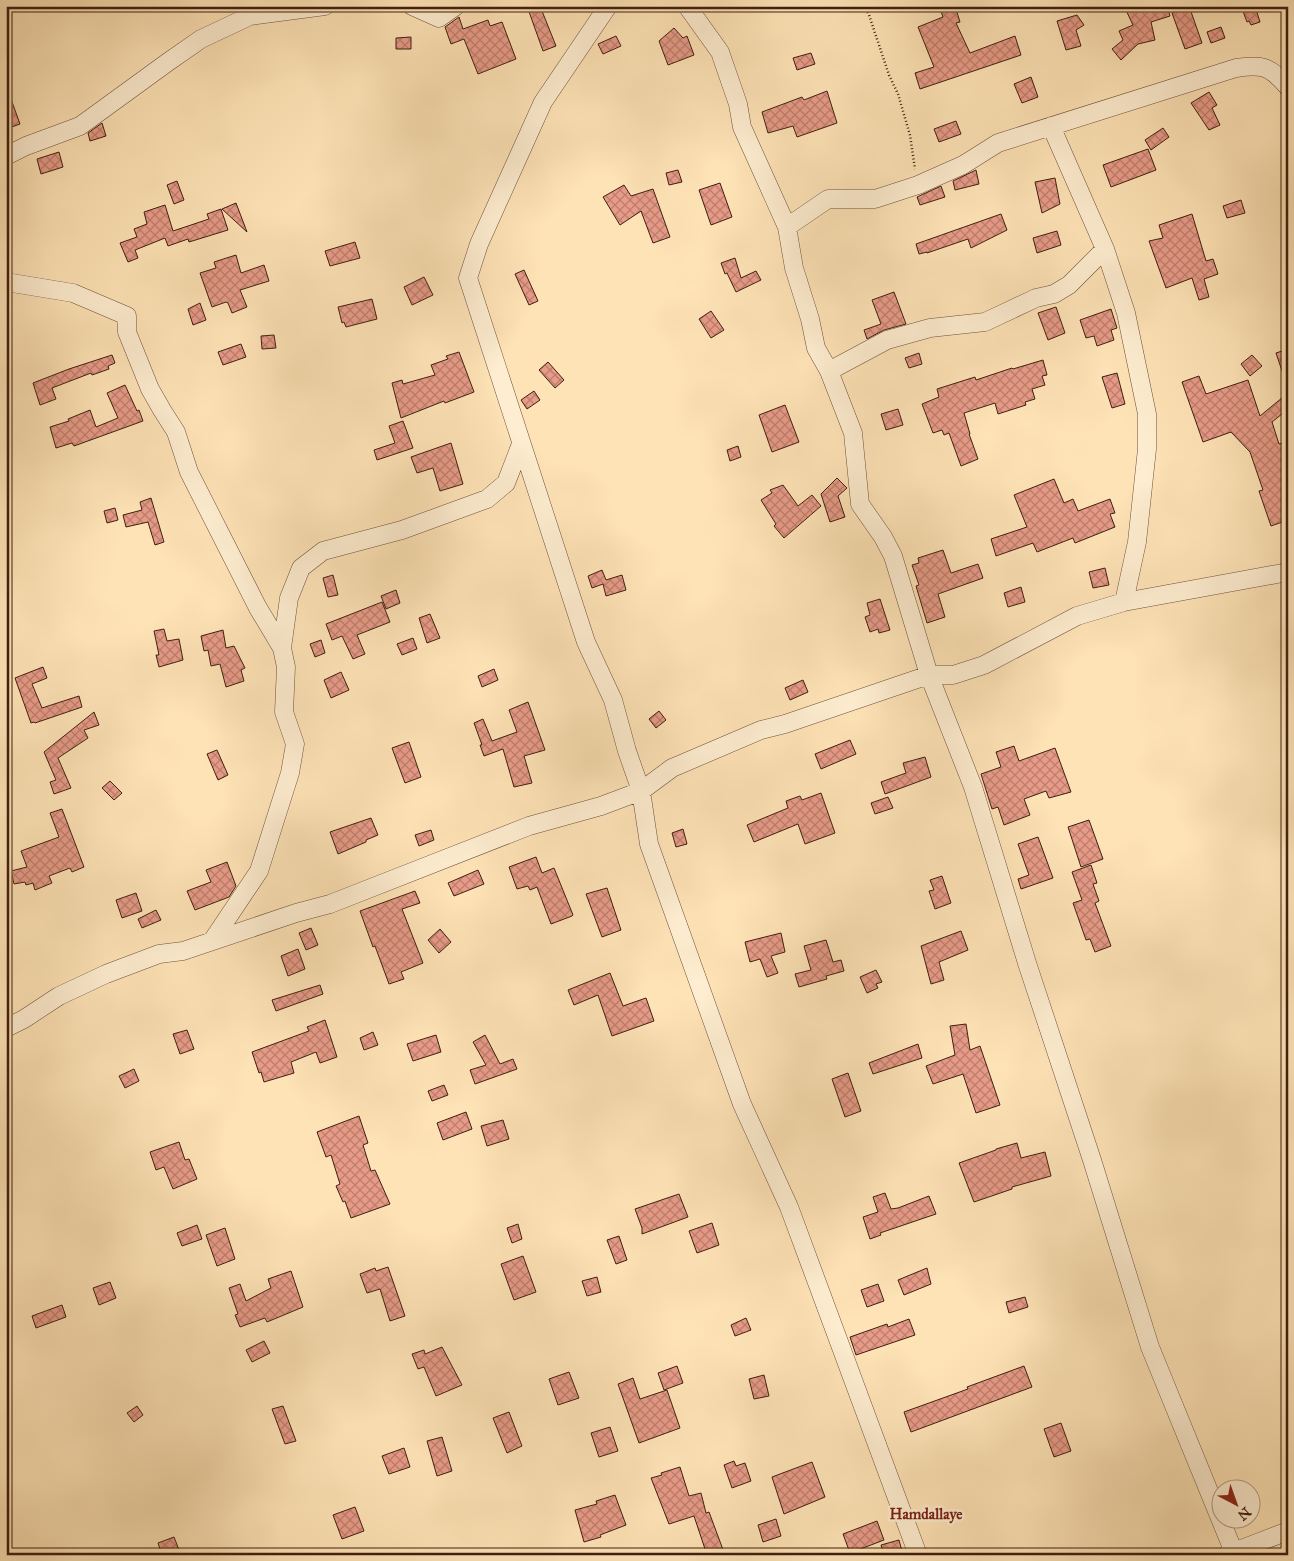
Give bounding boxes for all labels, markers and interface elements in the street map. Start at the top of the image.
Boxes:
north arrow [1212,1478,1262,1528]
text: N [1234,1503,1254,1524]
district label: Hamdallaye [889,1505,963,1524]

